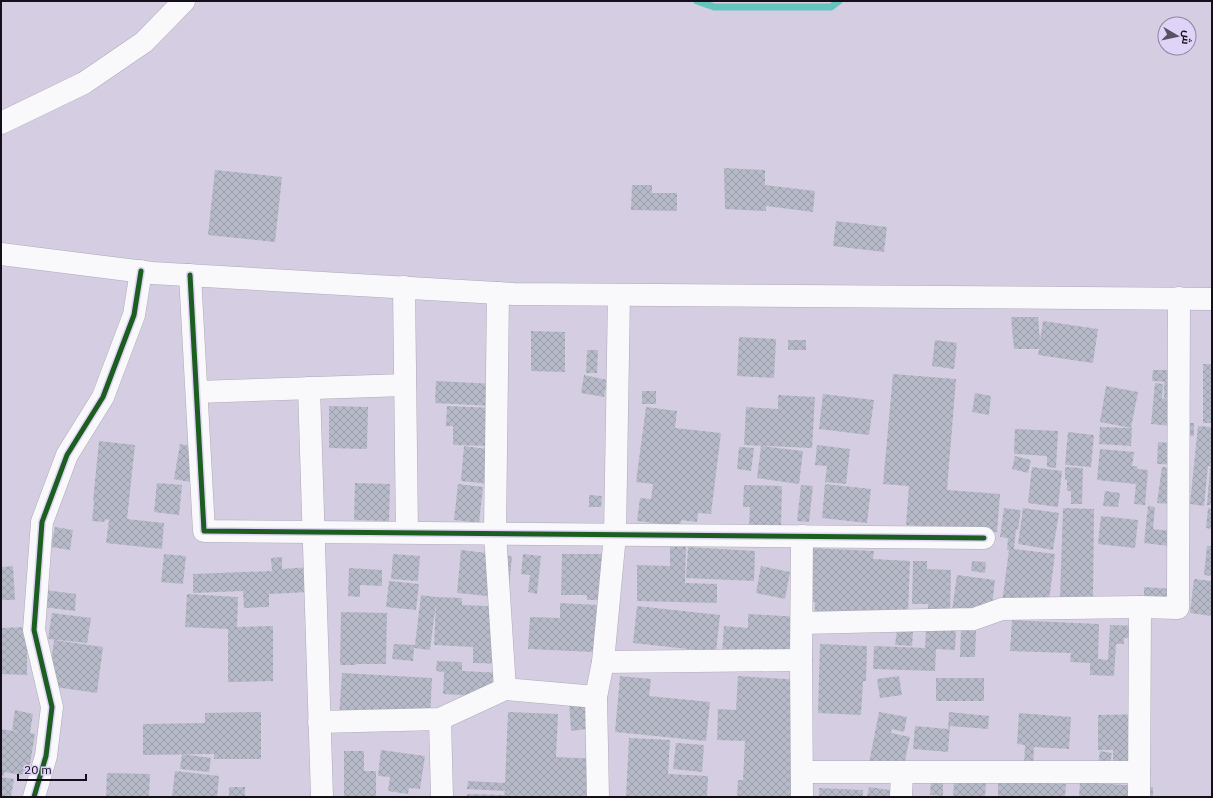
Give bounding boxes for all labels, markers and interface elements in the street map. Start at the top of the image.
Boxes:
north arrow [1157,16,1197,56]
text: ش [1179,29,1195,46]
scale bar [18,756,86,782]
text: 20 m [24,762,52,777]

